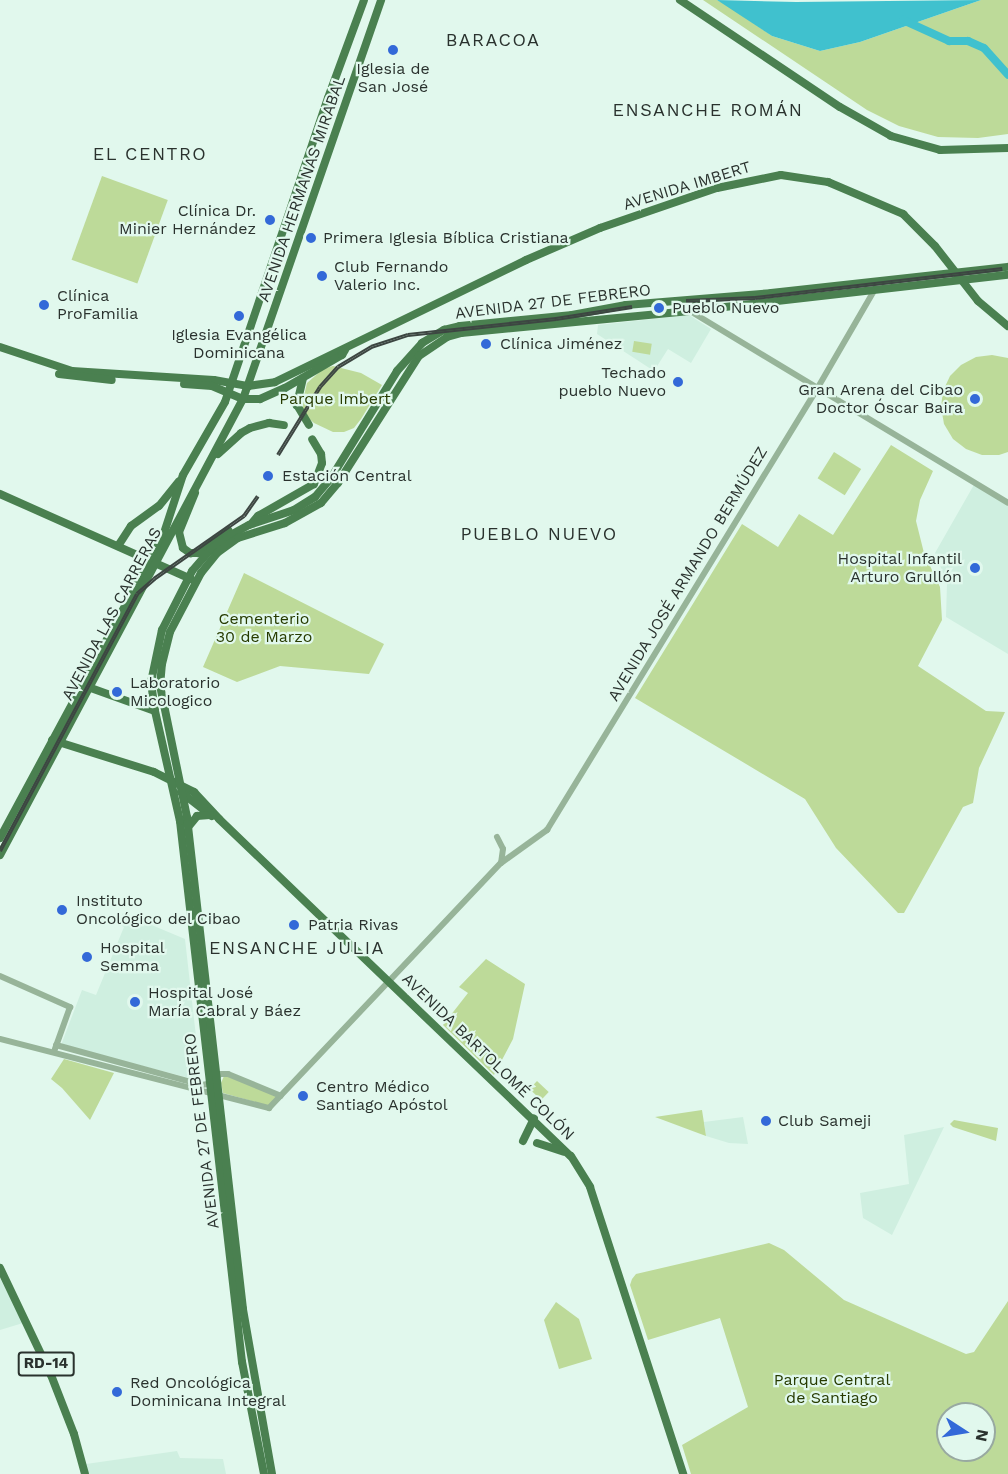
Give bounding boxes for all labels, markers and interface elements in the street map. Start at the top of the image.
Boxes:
district label: BARACOA [446,29,540,51]
marker: Iglesia de San José [386,43,400,57]
place label: Iglesia de San José [356,59,430,97]
street label: AVENIDA HERMANAS MIRABAL [254,73,350,305]
district label: ENSANCHE ROMÁN [612,99,804,121]
district label: EL CENTRO [92,143,208,165]
street label: AVENIDA IMBERT [621,157,753,215]
place label: Clínica Dr. Minier Hernández [119,201,256,239]
marker: Clínica Dr. Minier Hernández [261,211,279,229]
place label: Primera Iglesia Bíblica Cristiana [323,228,570,248]
marker: Primera Iglesia Bíblica Cristiana [304,231,318,245]
place label: Club Fernando Valerio Inc. [334,257,448,295]
marker: Club Fernando Valerio Inc. [315,269,329,283]
street label: AVENIDA 27 DE FEBRERO [453,280,653,324]
place label: Clínica ProFamilia [57,286,138,324]
marker: Clínica ProFamilia [35,296,53,314]
place label: Pueblo Nuevo [672,298,779,318]
marker: Pueblo Nuevo [650,299,668,317]
marker: Iglesia Evangélica Dominicana [232,309,246,323]
place label: Iglesia Evangélica Dominicana [171,325,307,363]
place label: Clínica Jiménez [500,334,623,354]
marker: Clínica Jiménez [477,335,495,353]
place label: Techado pueblo Nuevo [558,363,666,401]
marker: Techado pueblo Nuevo [671,375,685,389]
place label: Gran Arena del Cibao Doctor Óscar Baira [797,380,963,418]
park label: Parque Imbert [279,389,391,409]
marker: Gran Arena del Cibao Doctor Óscar Baira [968,392,982,406]
street label: AVENIDA JOSÉ ARMANDO BERMÚDEZ [604,443,772,705]
place label: Estación Central [282,466,412,486]
marker: Estación Central [259,467,277,485]
district label: PUEBLO NUEVO [460,523,618,545]
street label: AVENIDA LAS CARRERAS [58,524,166,704]
place label: Hospital Infantil Arturo Grullón [837,549,962,587]
marker: Hospital Infantil Arturo Grullón [966,559,984,577]
park label: Cementerio 30 de Marzo [216,609,312,647]
place label: Laboratorio Micologico [130,673,220,711]
marker: Laboratorio Micologico [108,683,126,701]
place label: Instituto Oncológico del Cibao [76,891,241,929]
marker: Instituto Oncológico del Cibao [53,901,71,919]
place label: Patria Rivas [308,915,399,935]
marker: Patria Rivas [285,916,303,934]
district label: ENSANCHE JULIA [209,937,385,959]
place label: Hospital Semma [100,938,165,976]
marker: Hospital Semma [78,948,96,966]
street label: AVENIDA BARTOLOMÉ COLÓN [398,969,578,1145]
place label: Hospital José María Cabral y Báez [148,983,303,1021]
marker: Hospital José María Cabral y Báez [126,993,144,1011]
street label: AVENIDA 27 DE FEBRERO [180,1031,224,1231]
place label: Centro Médico Santiago Apóstol [316,1077,448,1115]
marker: Centro Médico Santiago Apóstol [294,1087,312,1105]
place label: Club Sameji [778,1111,871,1131]
marker: Club Sameji [759,1114,773,1128]
road number: RD-14 [18,1352,74,1376]
park label: Parque Central de Santiago [774,1370,890,1408]
place label: Red Oncológica Dominicana Integral [130,1373,286,1411]
marker: Red Oncológica Dominicana Integral [108,1383,126,1401]
north arrow [936,1402,996,1462]
text: N [972,1428,993,1443]

